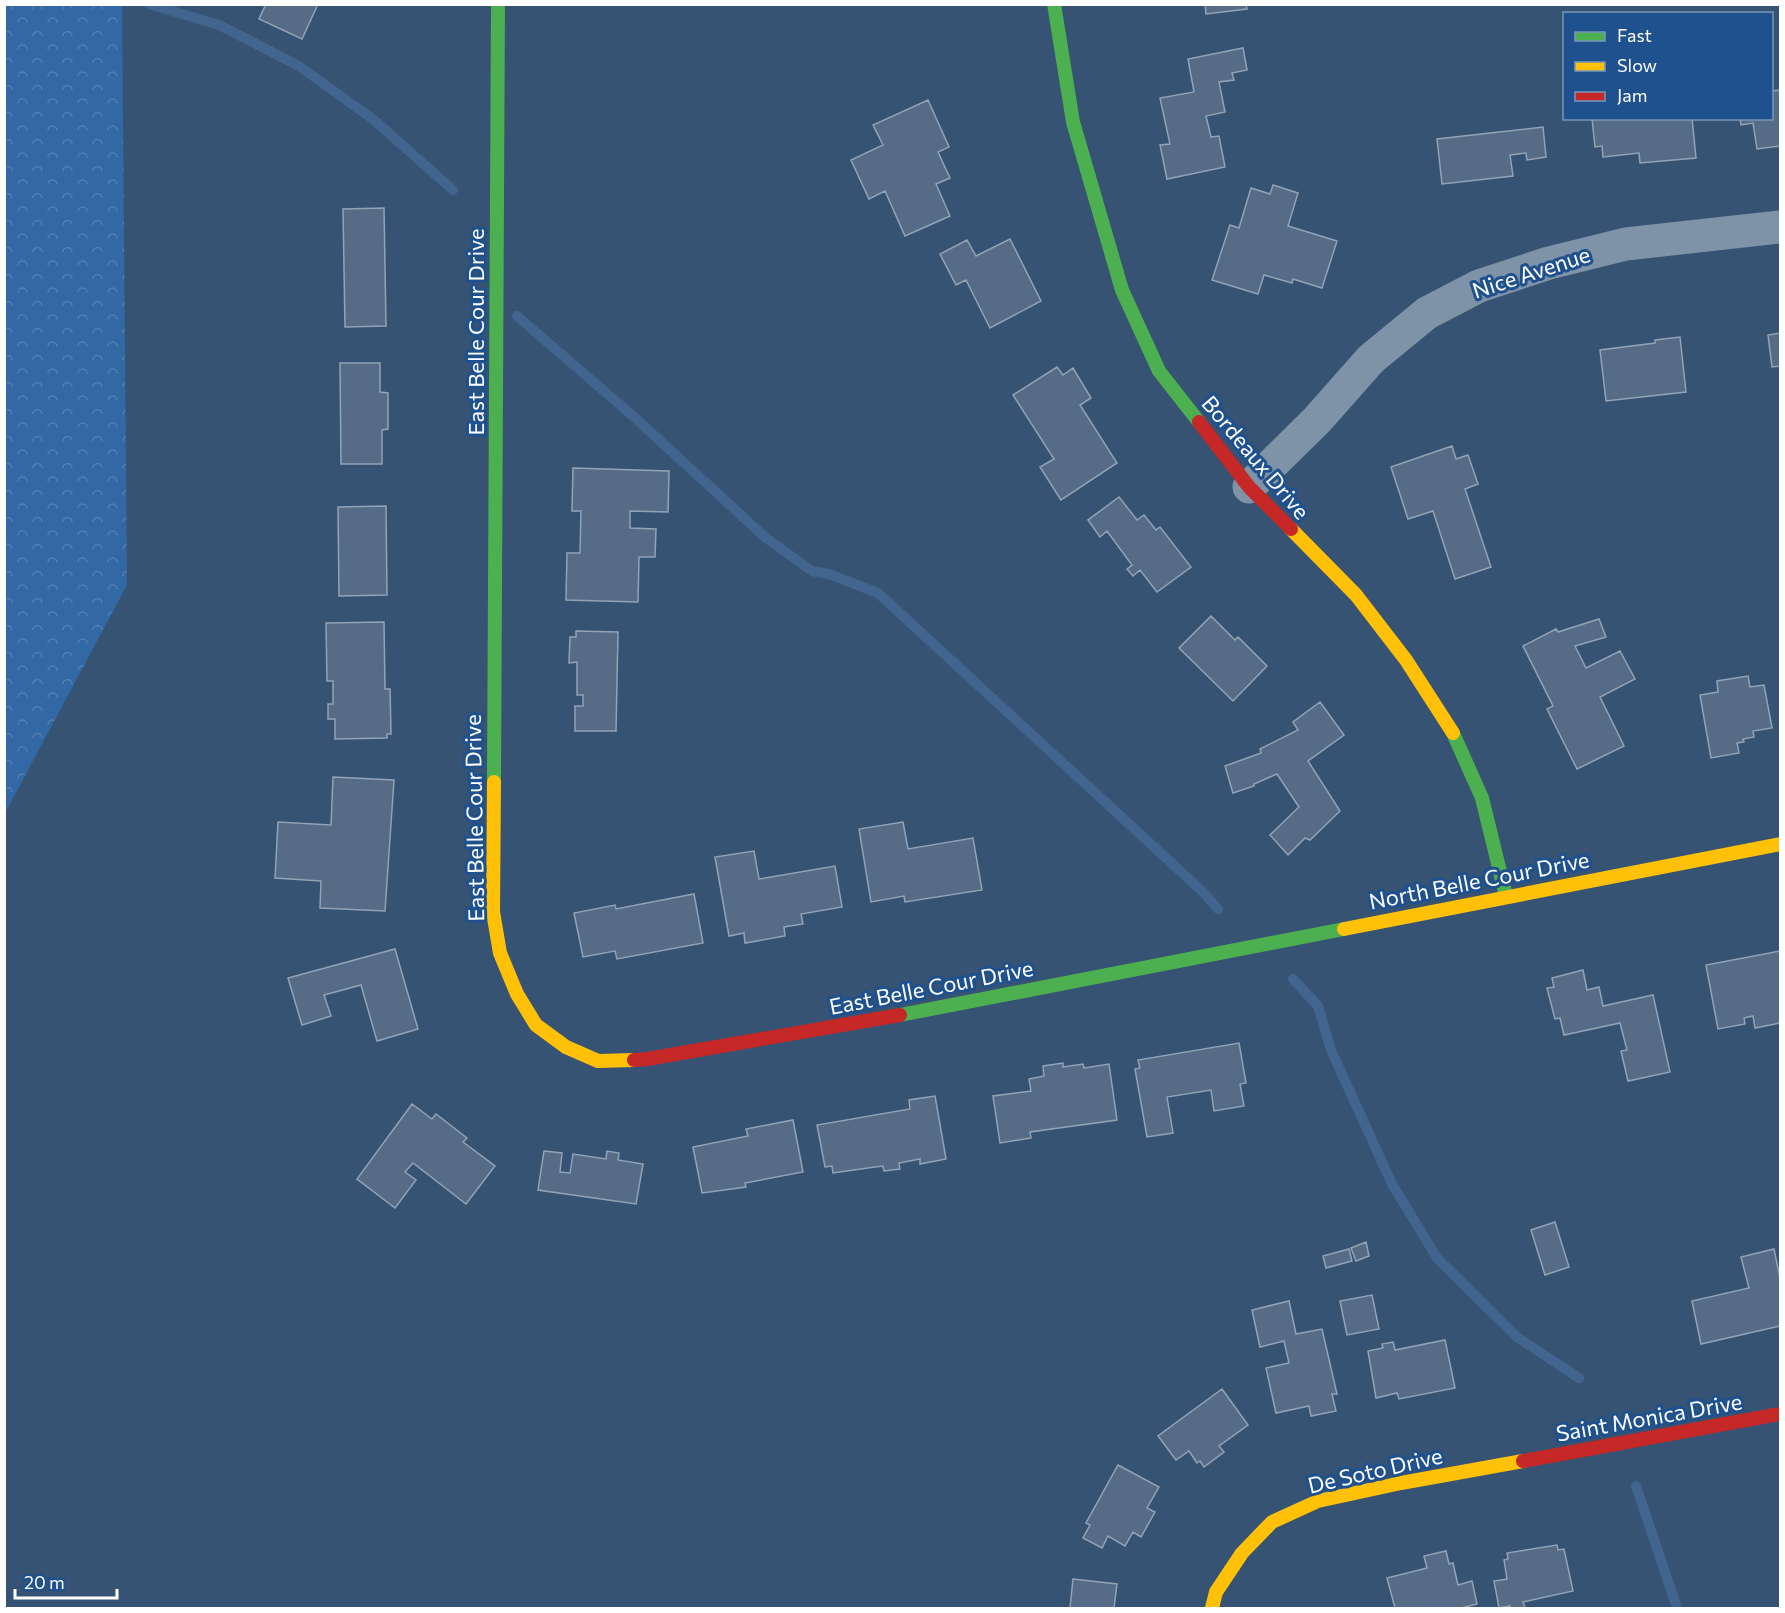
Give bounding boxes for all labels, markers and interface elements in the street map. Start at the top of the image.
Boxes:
legend [1563,12,1773,120]
text: Fast [1617,24,1652,46]
text: Slow [1617,54,1657,76]
text: Jam [1617,84,1647,106]
street label: East Belle Cour Drive [462,228,489,436]
street label: Nice Avenue [1469,240,1593,304]
street label: Bordeaux Drive [1197,390,1315,524]
street label: East Belle Cour Drive [459,714,489,922]
street label: North Belle Cour Drive [1367,845,1591,915]
street label: East Belle Cour Drive [827,954,1035,1020]
street label: Saint Monica Drive [1554,1387,1744,1447]
street label: De Soto Drive [1305,1441,1445,1499]
scale bar [15,1562,117,1600]
text: 20 m [24,1571,65,1593]

